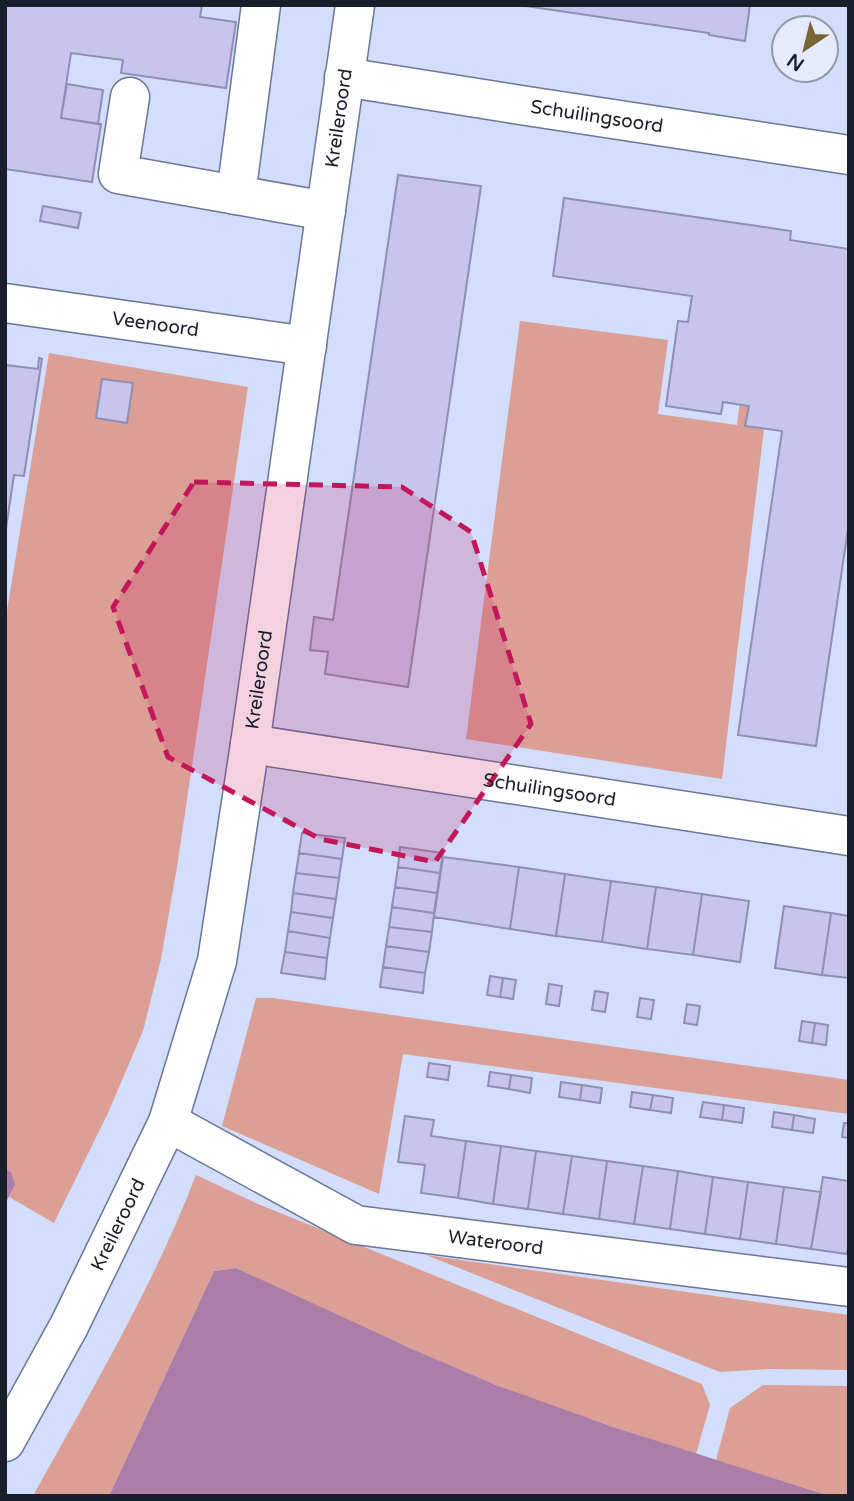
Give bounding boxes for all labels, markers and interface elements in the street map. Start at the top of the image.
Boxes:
north arrow [770,14,840,84]
text: N [783,49,808,75]
street label: Kreileroord [321,67,357,169]
street label: Schuilingsoord [529,96,665,138]
street label: Veenoord [111,307,200,341]
street label: Kreileroord [241,629,277,731]
street label: Schuilingsoord [482,769,617,811]
street label: Kreileroord [86,1175,150,1274]
street label: Wateroord [447,1226,545,1259]

